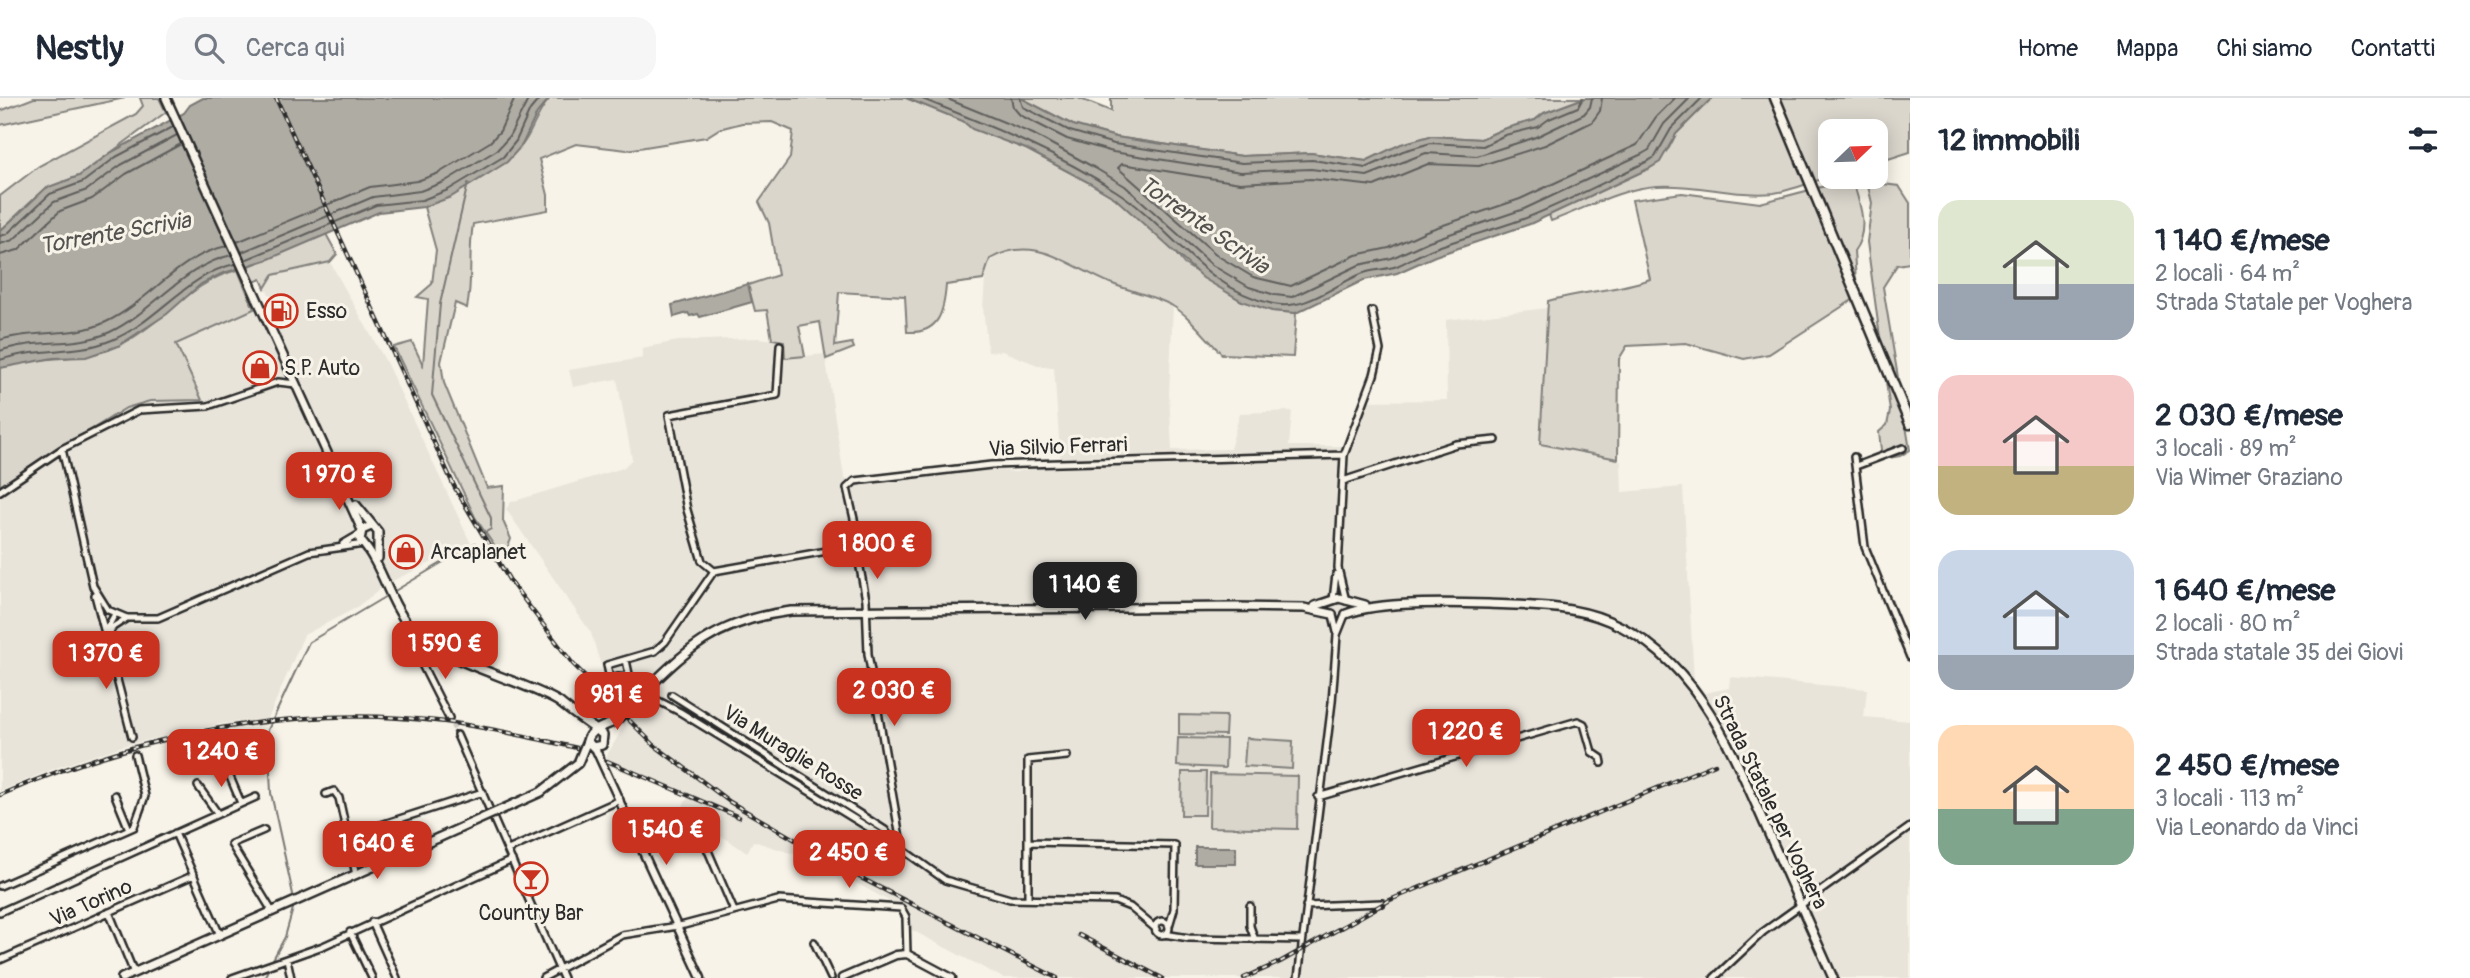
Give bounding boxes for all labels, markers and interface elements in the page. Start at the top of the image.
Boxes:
search box [166,17,656,80]
text: Nestly [35,28,124,69]
icon: search [190,29,228,67]
text: Cerca qui [246,32,345,64]
text: Home [2018,34,2078,63]
text: Mappa [2116,34,2178,63]
text: Chi siamo [2216,34,2312,63]
text: Contatti [2350,34,2435,63]
north arrow [1818,119,1888,189]
map controls [1818,119,1888,189]
icon: filters [2404,121,2442,159]
text: 12 immobili [1938,122,2080,159]
water label: Torrente Scrivia [1133,169,1276,281]
water label: Torrente Scrivia [37,205,194,261]
text: 1 140 €/mese [2155,222,2330,259]
icon: home [1994,228,2078,312]
text: 2 locali · 64 m² [2155,259,2300,288]
text: Strada Statale per Voghera [2155,288,2412,317]
fuel station icon: Esso [262,292,300,330]
place label: Esso [306,298,347,325]
shop icon: S.P. Auto [241,349,279,387]
place label: S.P. Auto [284,355,360,382]
text: 2 030 €/mese [2155,397,2343,434]
icon: home [1994,403,2078,487]
street label: Via Silvio Ferrari [988,431,1128,463]
text: 3 locali · 89 m² [2155,434,2297,463]
pin: 1 970 € [274,452,404,512]
text: 1 970 € [302,460,376,489]
text: Via Wimer Graziano [2155,463,2343,492]
pin: 1 800 € [812,522,942,581]
text: 1 800 € [838,529,916,558]
shop icon: Arcaplanet [387,533,425,571]
place label: Arcaplanet [430,539,527,566]
pin: 1 140 € [1020,562,1150,622]
text: 1 140 € [1049,570,1121,599]
text: 1 640 €/mese [2155,572,2335,609]
icon: home [1994,578,2078,662]
text: 2 locali · 80 m² [2155,609,2301,638]
pin: 1 590 € [380,622,510,681]
text: 1 590 € [408,629,482,658]
pin: 1 370 € [41,632,171,691]
text: Strada statale 35 dei Giovi [2155,638,2403,667]
text: 1 370 € [69,639,143,668]
pin: 2 030 € [829,668,959,728]
pin: 981 € [568,672,666,732]
text: 2 030 € [853,676,935,705]
text: 981 € [591,680,643,709]
street label: Strada Statale per Voghera [1706,690,1834,914]
street label: Via Muraglie Rosse [718,699,869,807]
pin: 1 220 € [1401,710,1531,769]
text: 1 220 € [1428,717,1504,746]
pin: 1 240 € [156,730,286,789]
text: 1 240 € [183,737,259,766]
text: 2 450 €/mese [2155,747,2339,784]
icon: home [1994,753,2078,837]
text: 3 locali · 113 m² [2155,784,2304,813]
pin: 1 540 € [601,808,731,867]
text: Via Leonardo da Vinci [2155,813,2358,842]
text: 1 540 € [628,815,704,844]
pin: 1 640 € [312,822,442,881]
text: 1 640 € [339,829,415,858]
pin: 2 450 € [784,830,914,890]
text: 2 450 € [809,838,889,867]
bar icon: Country Bar [512,860,550,898]
street label: Via Torino [46,873,136,933]
place label: Country Bar [478,900,584,927]

